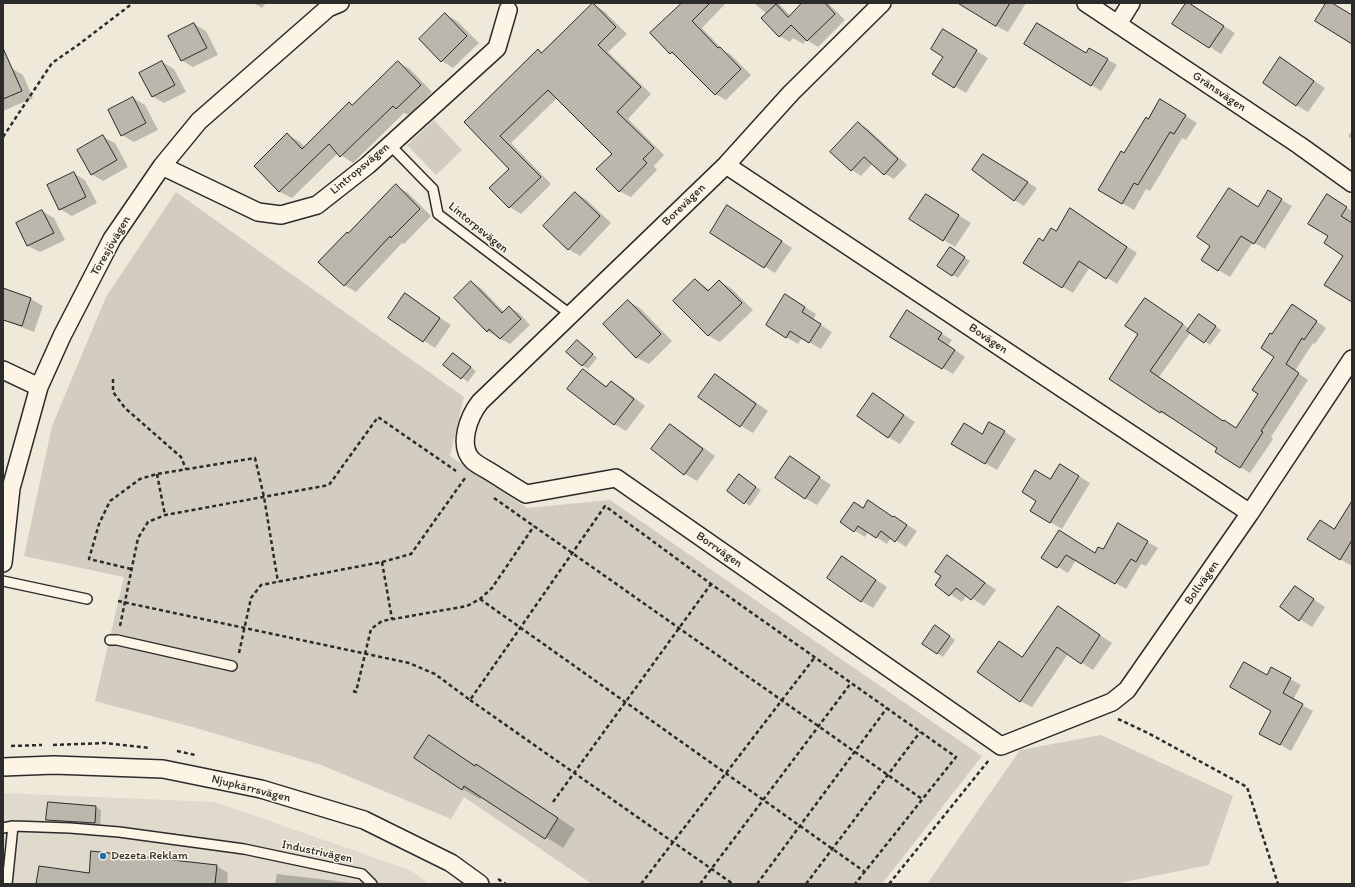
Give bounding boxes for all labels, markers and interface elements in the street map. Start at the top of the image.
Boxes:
street label: Gränsvägen [1189,69,1249,115]
street label: Lintropsvägen [327,140,393,198]
street label: Borevägen [659,181,709,229]
street label: Lintorpsvägen [445,199,511,257]
street label: Töresjövägen [88,213,134,279]
street label: Bovägen [966,321,1010,357]
street label: Borrvägen [693,529,745,571]
street label: Bollvägen [1182,558,1222,608]
street label: Njupkärrsvägen [210,772,292,806]
street label: Industrivägen [280,837,354,867]
place label: Dezeta Reklam [111,849,188,863]
marker: Dezeta Reklam [98,851,108,861]

